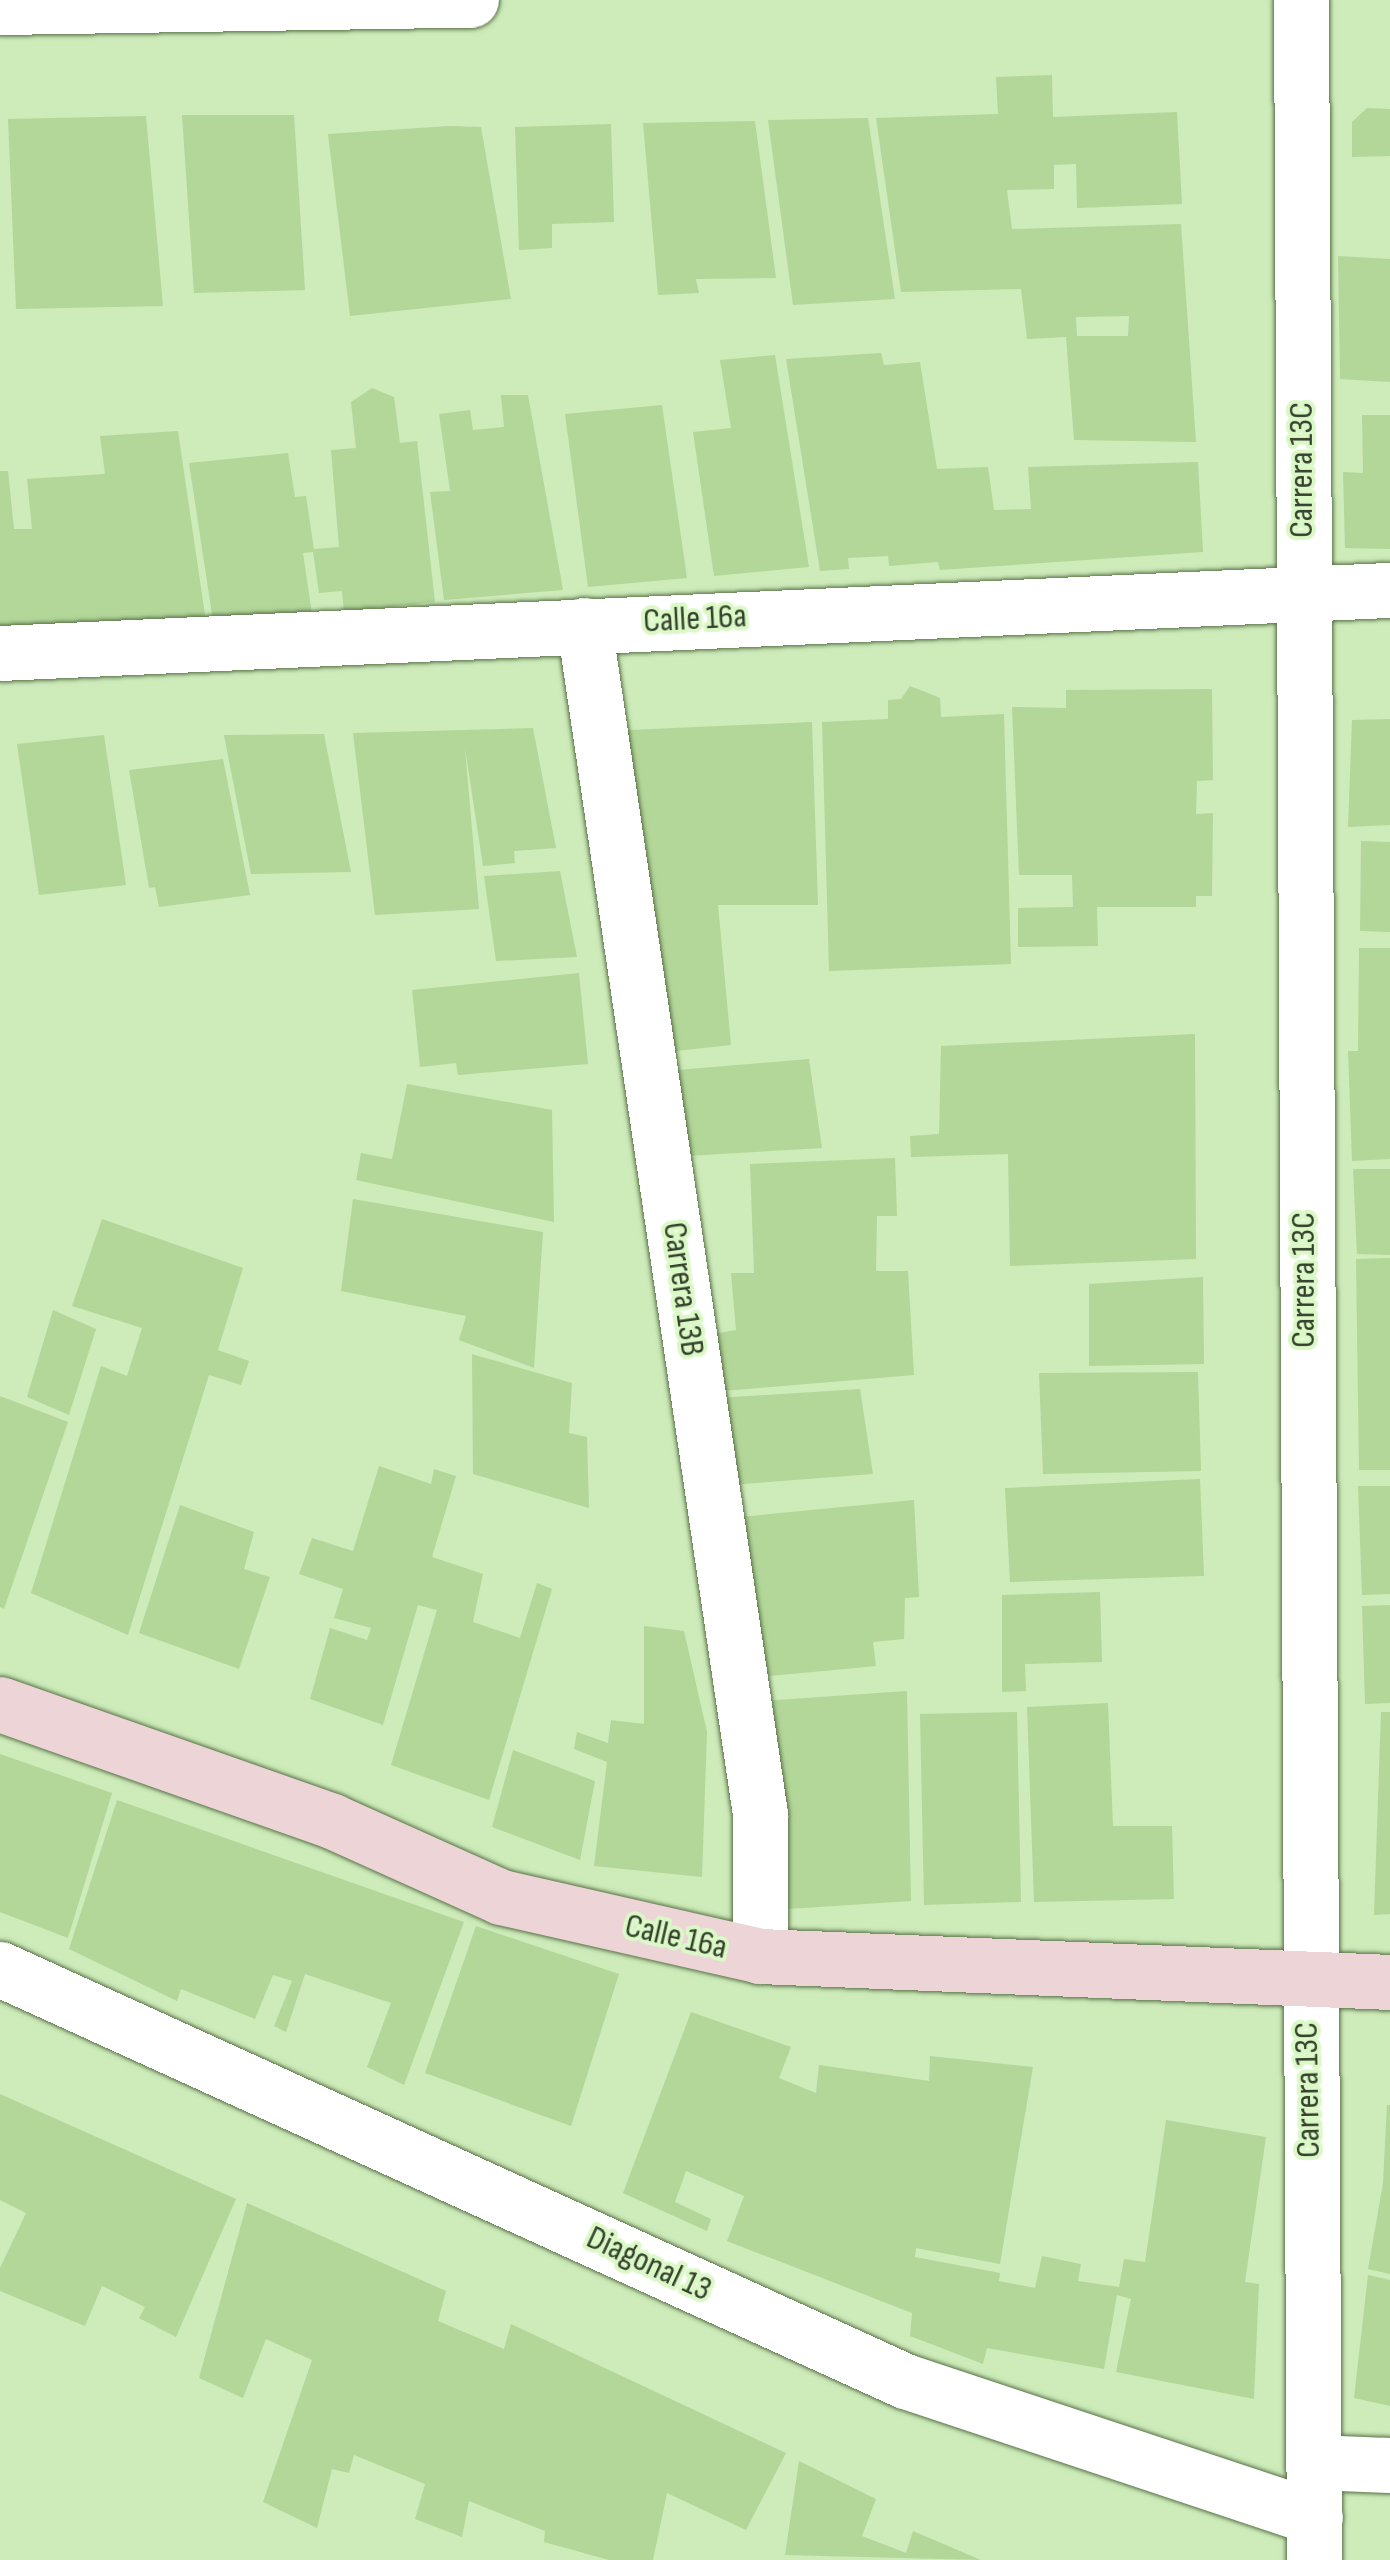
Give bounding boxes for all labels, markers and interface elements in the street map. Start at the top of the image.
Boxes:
street label: Carrera 13C [1281,402,1323,538]
street label: Calle 16a [642,595,748,643]
street label: Carrera 13C [1283,1212,1325,1348]
street label: Carrera 13B [653,1219,713,1359]
street label: Calle 16a [621,1905,731,1969]
street label: Carrera 13C [1286,2022,1330,2158]
street label: Diagonal 13 [580,2217,718,2311]

